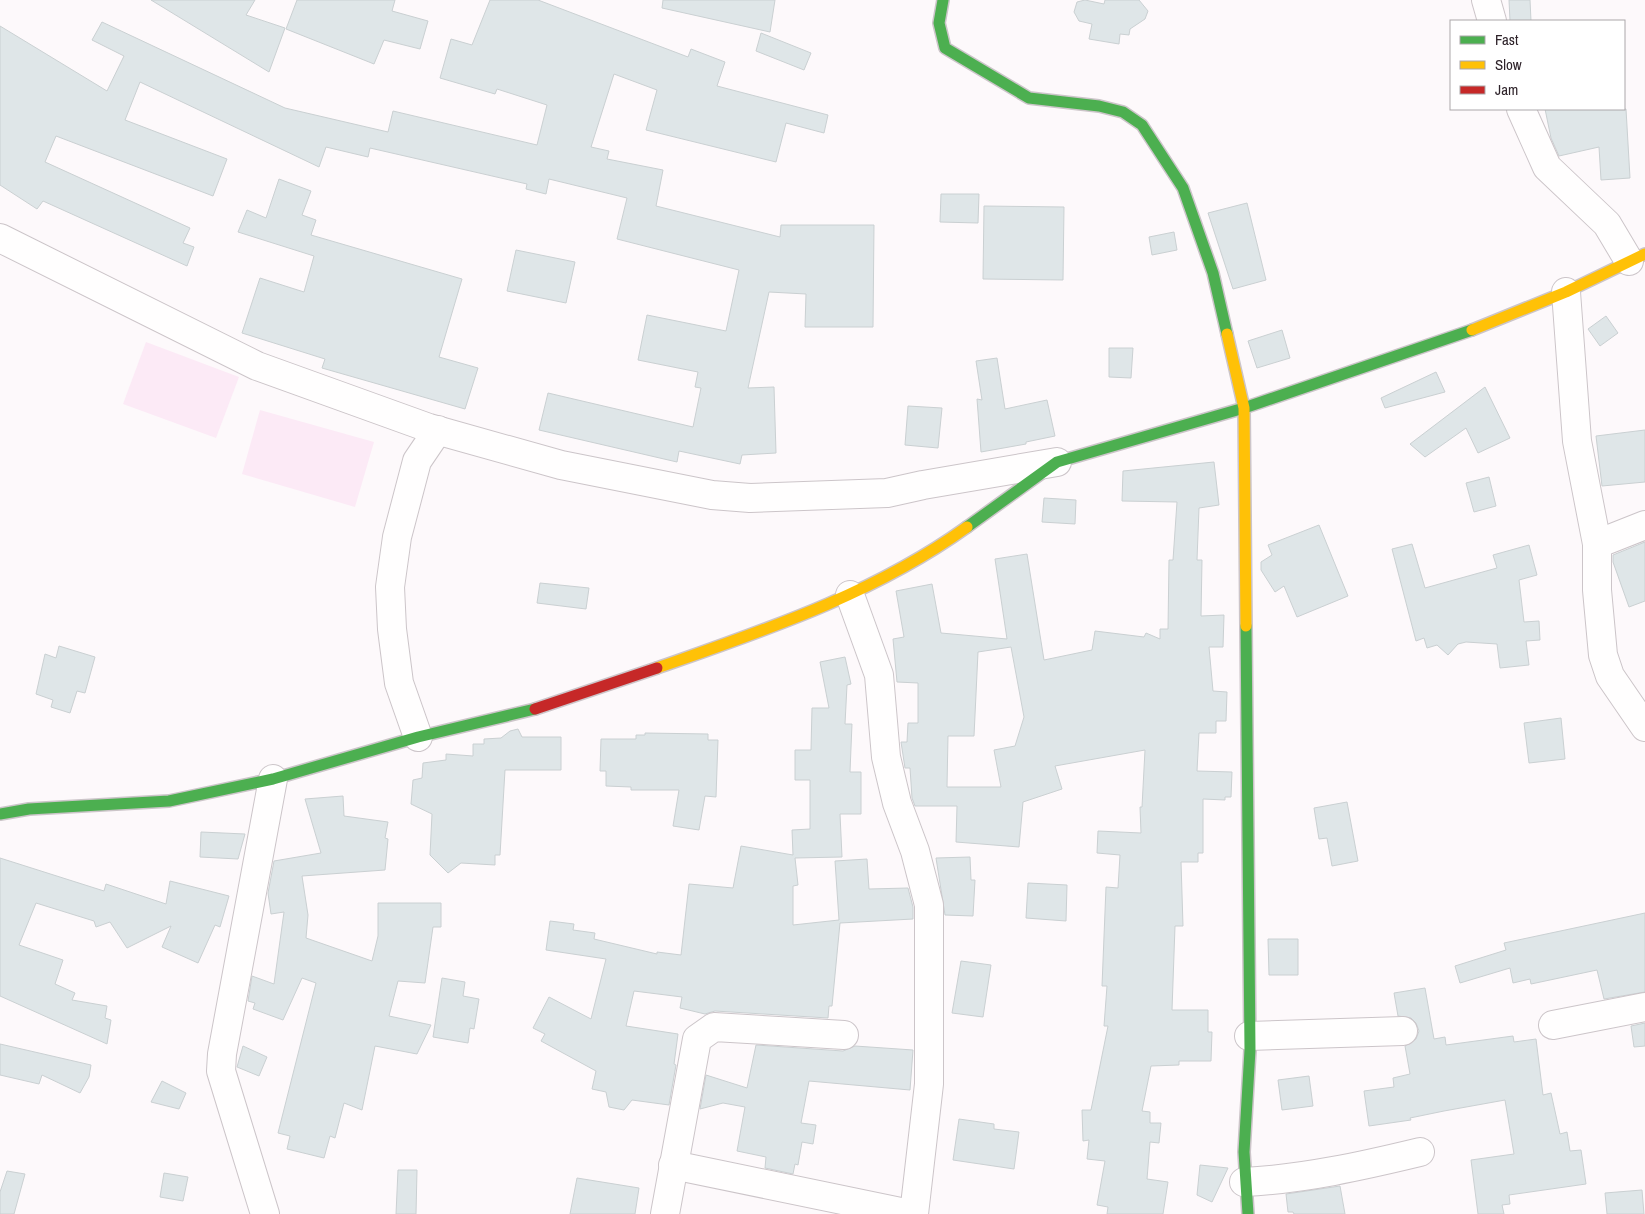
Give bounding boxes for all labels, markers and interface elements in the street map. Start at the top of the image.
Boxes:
legend [1450,20,1625,110]
text: Fast [1495,29,1519,50]
text: Slow [1495,54,1522,75]
text: Jam [1495,79,1518,100]

